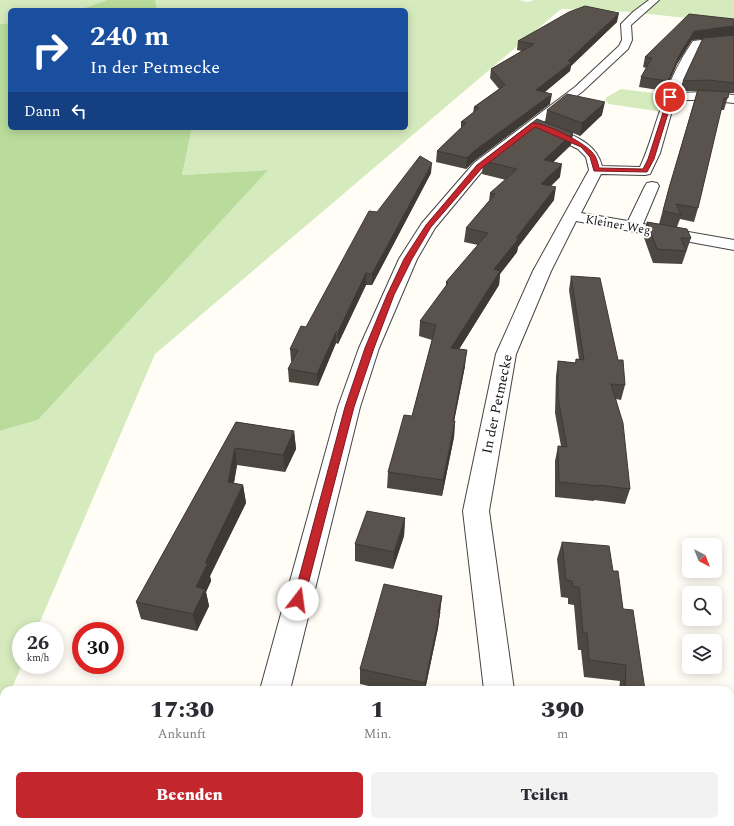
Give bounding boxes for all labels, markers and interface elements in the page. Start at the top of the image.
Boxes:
text: 240 m [90,15,169,58]
icon: right [24,24,76,76]
text: In der Petmecke [90,54,220,81]
pin [653,80,687,114]
icon: arrive [659,86,681,108]
text: Dann [24,100,60,123]
icon: left [68,100,90,122]
street label: Kleiner Weg [584,210,652,240]
street label: In der Petmecke [476,352,518,456]
north arrow [682,538,722,578]
map controls [682,538,722,674]
position arrow [277,579,319,621]
button: search [682,586,722,626]
speed limit sign: 30 [72,622,124,674]
text: 26 [27,628,49,658]
button: layers [682,634,722,674]
text: km/h [27,650,49,666]
text: 17:30 [150,692,214,728]
text: 1 [370,692,385,728]
text: 390 [541,692,584,728]
text: Ankunft [158,724,206,744]
text: Min. [364,724,391,744]
text: m [557,724,568,744]
button: Beenden [16,772,363,818]
button: Teilen [371,772,718,818]

